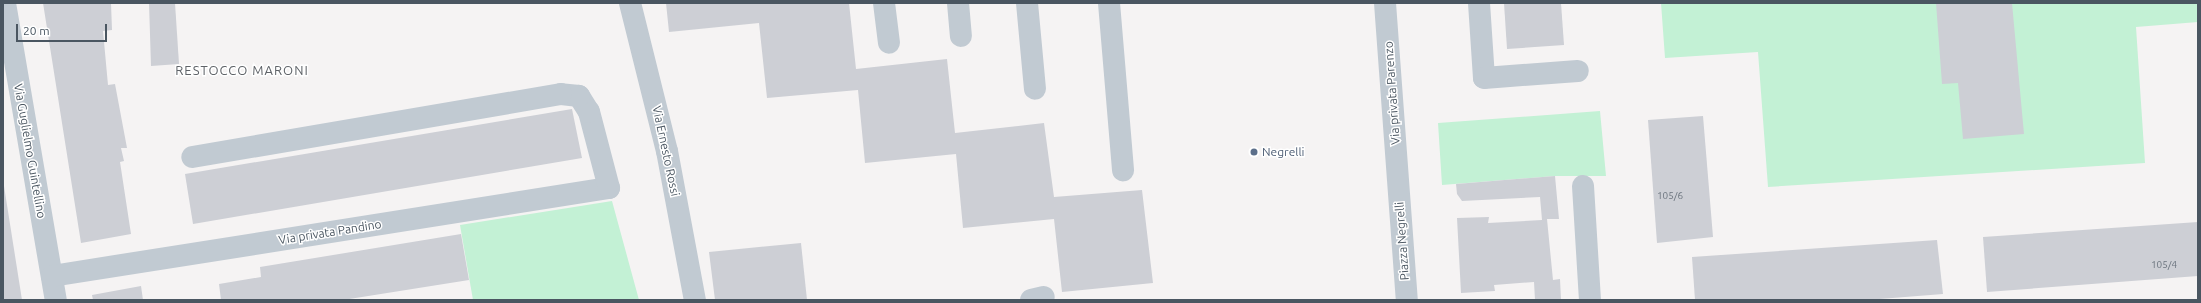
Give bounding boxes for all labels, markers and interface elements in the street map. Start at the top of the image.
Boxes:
scale bar [18,16,109,42]
text: 20 m [23,24,50,37]
street label: Via privata Parenzo [1381,41,1403,145]
district label: RESTOCCO MARONI [175,62,309,78]
street label: Via Guglielmo Guintellino [11,83,49,219]
street label: Via Ernesto Rossi [649,104,683,198]
place label: Negrelli [1262,145,1304,159]
marker: Negrelli [1249,147,1259,157]
house number: 105/6 [1657,190,1683,202]
street label: Piazza Negrelli [1392,201,1412,281]
street label: Via privata Pandino [278,217,382,247]
house number: 105/4 [2151,259,2177,271]

